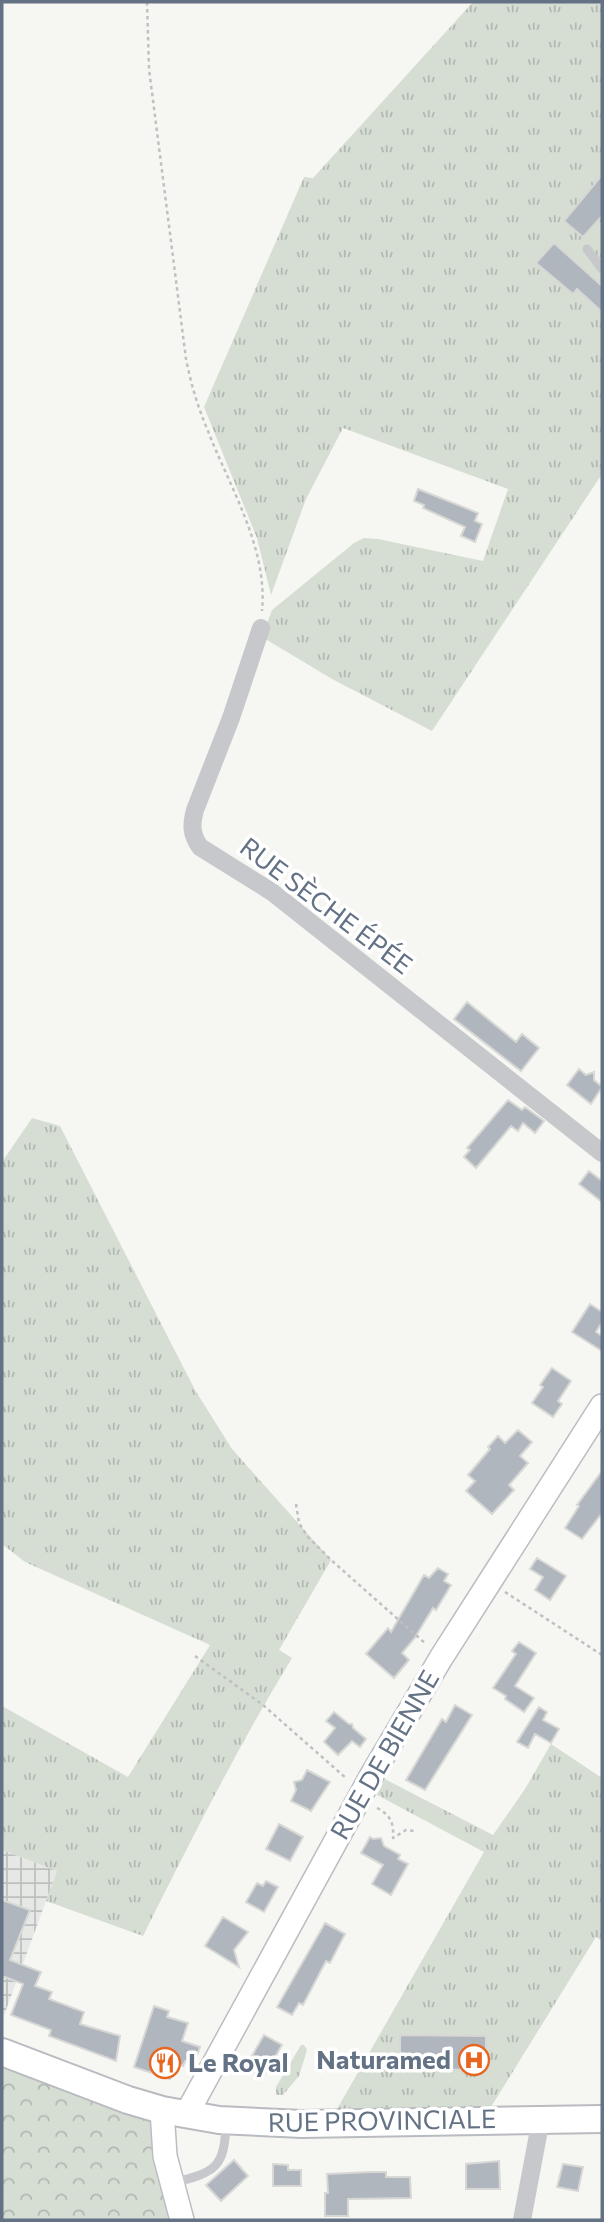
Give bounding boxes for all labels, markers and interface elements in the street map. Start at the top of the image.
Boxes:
street label: RUE SÈCHE ÉPÉE [235,830,419,980]
street label: RUE DE BIENNE [323,1664,445,1844]
place label: Naturamed [316,2043,451,2074]
hospital icon: Naturamed [457,2043,491,2077]
restaurant icon: Le Royal [148,2046,182,2080]
place label: Le Royal [188,2046,289,2077]
street label: RUE PROVINCIALE [268,2102,496,2137]

